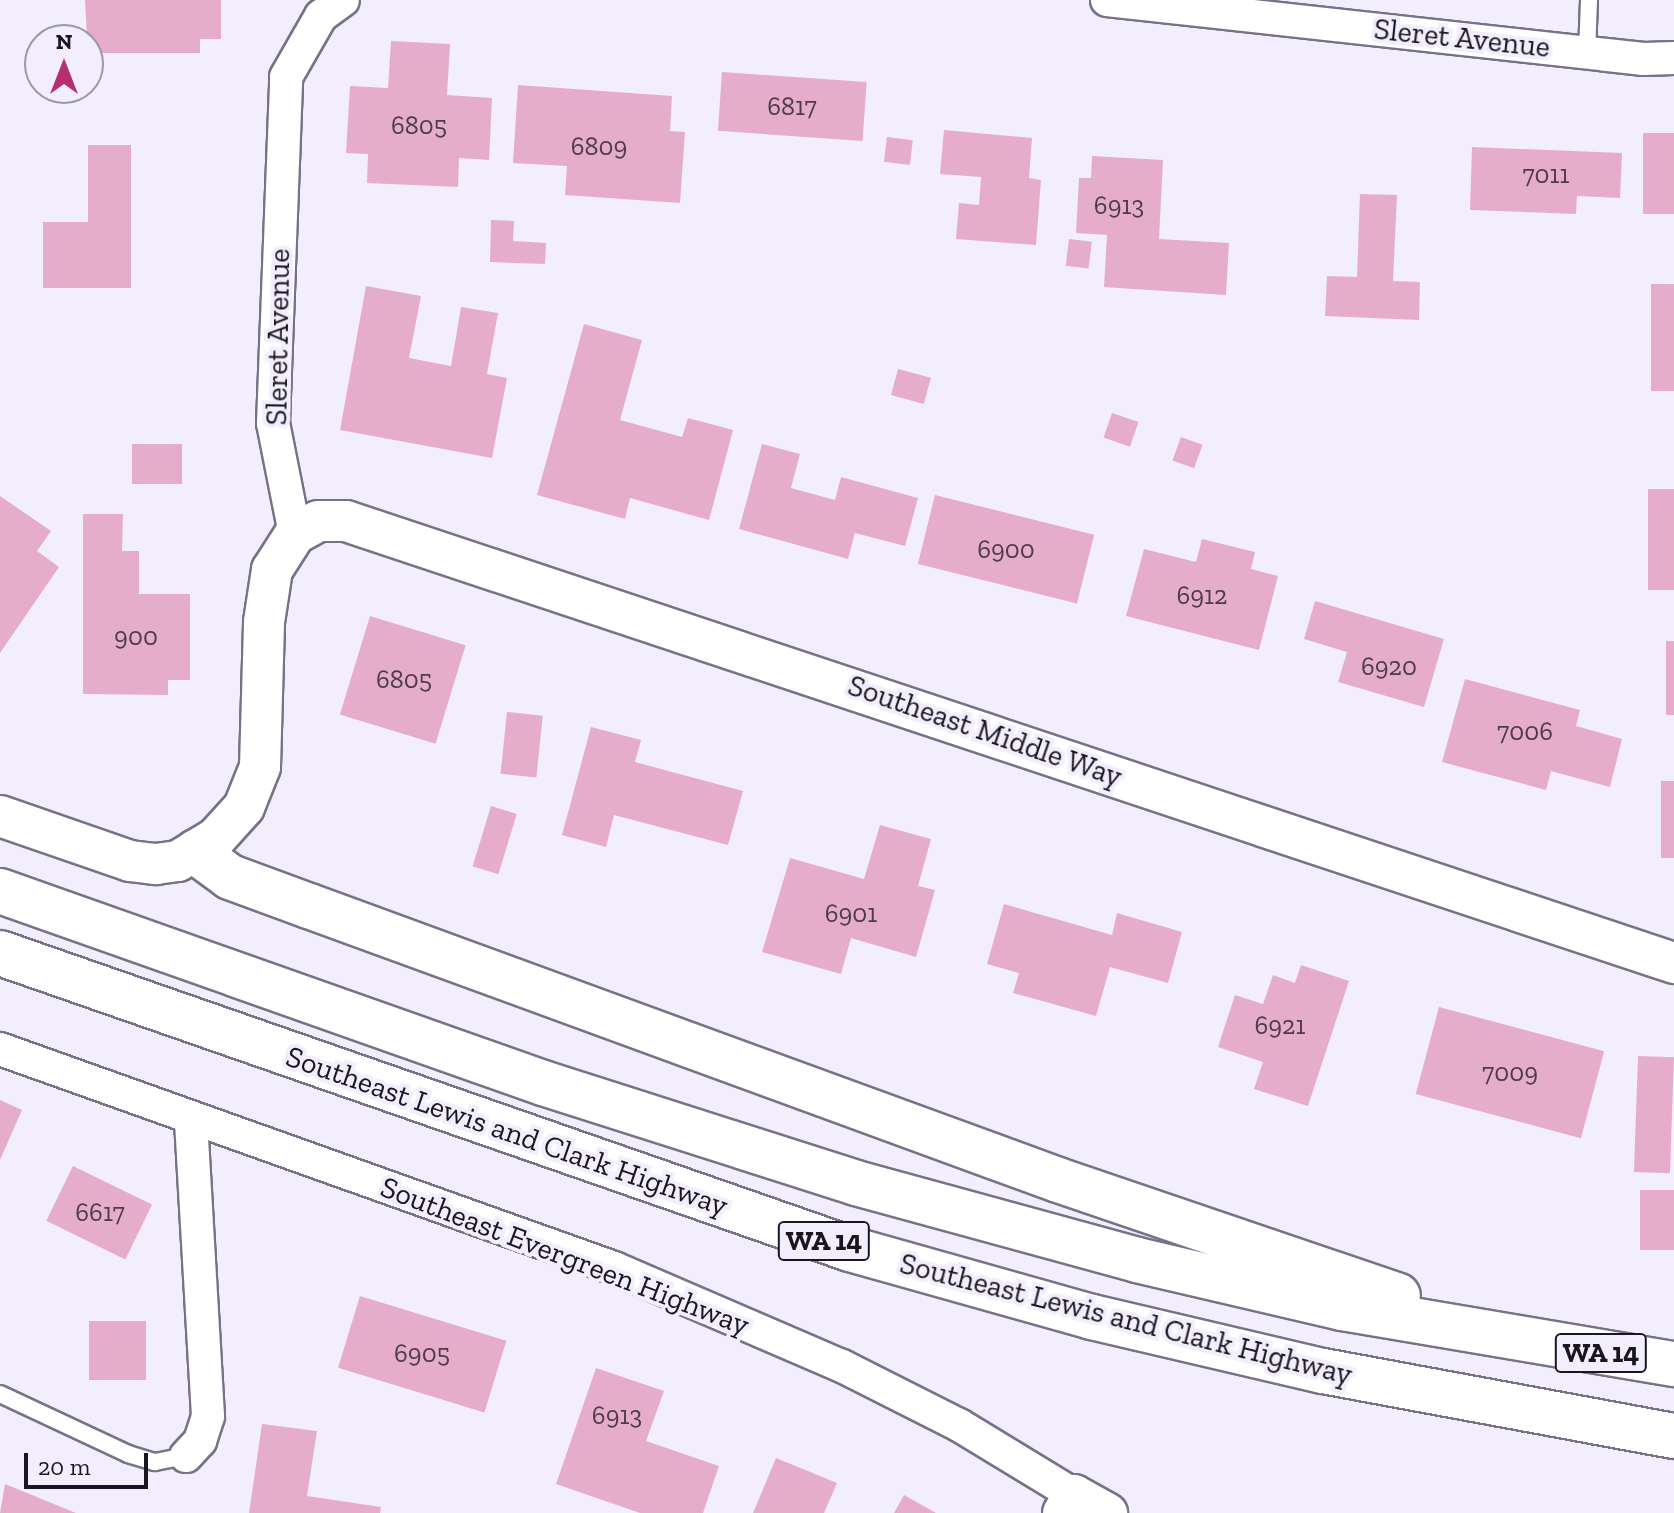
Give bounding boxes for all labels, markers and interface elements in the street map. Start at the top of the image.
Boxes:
street label: Sleret Avenue [1372,11,1552,65]
north arrow [24,24,104,104]
text: N [56,28,72,55]
house number: 6817 [767,91,817,123]
house number: 6805 [391,110,447,142]
house number: 6809 [571,131,627,163]
house number: 7011 [1522,159,1570,191]
house number: 6913 [1094,190,1144,222]
street label: Sleret Avenue [258,248,298,426]
house number: 6900 [977,534,1035,566]
house number: 6912 [1176,580,1228,612]
house number: 900 [114,621,158,653]
house number: 6920 [1361,651,1417,683]
house number: 6805 [376,664,432,696]
street label: Southeast Middle Way [843,667,1127,795]
house number: 7006 [1497,716,1553,748]
house number: 6901 [825,898,877,930]
house number: 6921 [1254,1010,1306,1042]
street label: Southeast Lewis and Clark Highway [281,1038,733,1224]
house number: 7009 [1482,1057,1538,1089]
street label: Southeast Evergreen Highway [376,1169,754,1343]
house number: 6617 [75,1197,125,1229]
road number: WA 14 [776,1217,872,1265]
street label: Southeast Lewis and Clark Highway [896,1245,1356,1393]
road number: WA 14 [1553,1329,1649,1377]
house number: 6905 [394,1338,450,1370]
house number: 6913 [592,1400,642,1432]
scale bar [28,1437,152,1487]
text: 20 m [38,1452,90,1481]

